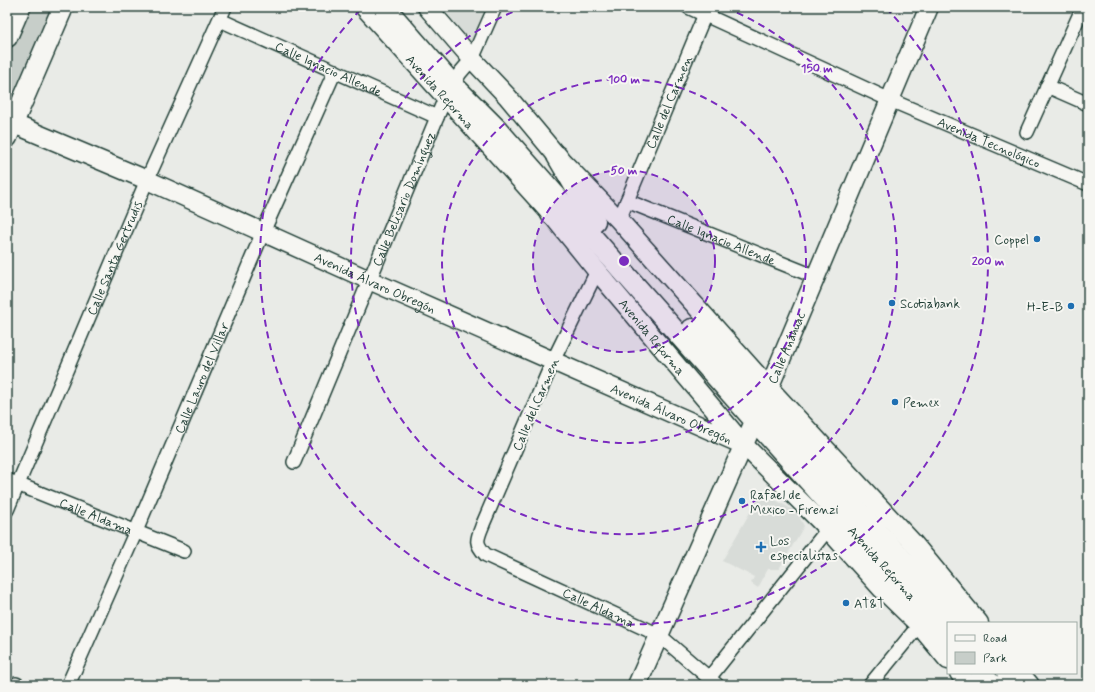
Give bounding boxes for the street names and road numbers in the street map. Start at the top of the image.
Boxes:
street label: Calle Ignacio Allende [272,39,384,101]
street label: Avenida Reforma [401,52,478,134]
street label: Calle del Carmen [643,53,697,152]
street label: Avenida Tecnológico [934,114,1043,173]
street label: Calle Belisario Domínguez [369,129,440,269]
street label: Calle Santa Gertrudis [84,199,147,318]
street label: Calle Ignacio Allende [664,211,778,270]
street label: Avenida Álvaro Obregón [311,249,438,318]
street label: Avenida Reforma [614,296,689,379]
street label: Calle Anáhuac [765,309,810,387]
street label: Calle Lauro del Villar [171,319,234,436]
street label: Calle del Carmen [509,356,564,454]
street label: Avenida Álvaro Obregón [607,380,734,449]
street label: Calle Aldama [57,495,134,539]
street label: Avenida Reforma [843,523,919,605]
street label: Calle Aldama [559,585,636,632]

